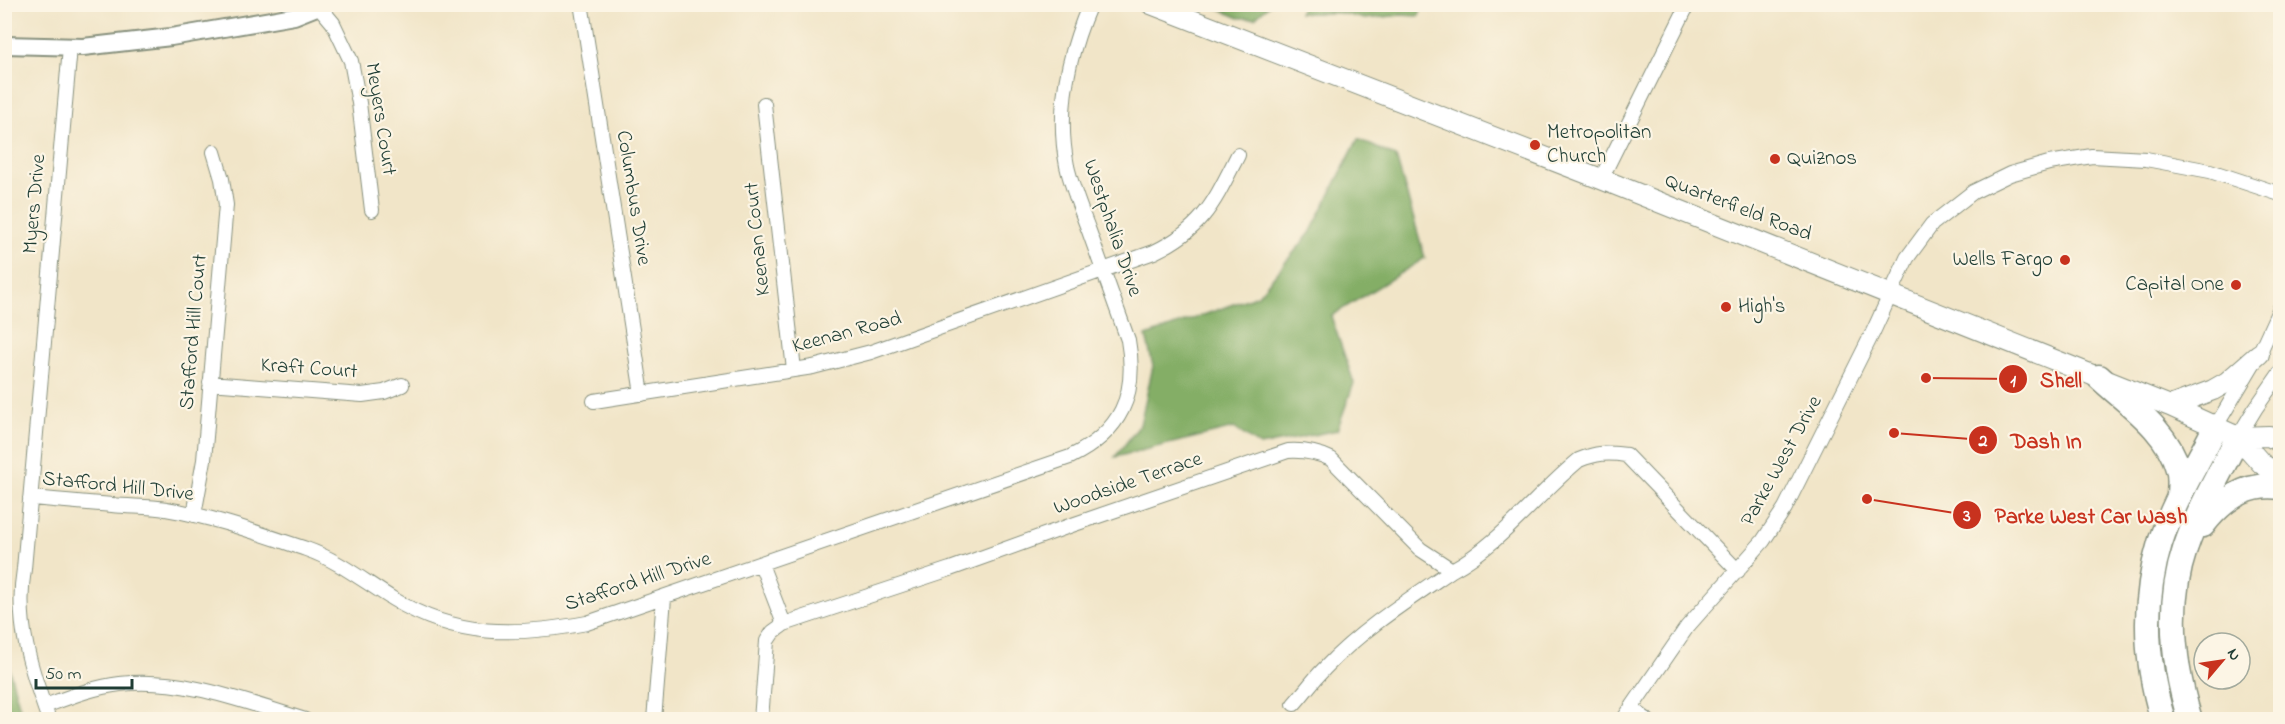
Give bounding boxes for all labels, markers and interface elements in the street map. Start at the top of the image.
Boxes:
street label: Meyers Court [354,61,404,178]
place label: Metropolitan Church [1547,118,1651,172]
street label: Columbus Drive [608,128,659,268]
marker: Metropolitan Church [1528,138,1542,152]
place label: Quiznos [1787,144,1857,174]
street label: Myers Drive [16,152,56,255]
marker: Quiznos [1768,152,1782,166]
street label: Westphalia Drive [1074,155,1150,301]
street label: Quarterfield Road [1660,166,1816,250]
street label: Keenan Court [737,181,779,297]
place label: Wells Fargo [1952,245,2053,277]
street label: Stafford Hill Court [172,253,216,411]
marker: Wells Fargo [2058,253,2072,267]
place label: Capital One [2125,270,2225,300]
marker: Capital One [2229,278,2243,292]
place label: High's [1738,292,1785,324]
marker: High's [1719,300,1733,314]
street label: Keenan Road [789,304,905,362]
street label: Kraft Court [259,351,359,387]
callout: Shell [1998,359,2094,399]
text: Shell [2040,366,2082,398]
text: 1 [2010,369,2016,395]
street label: Parke West Drive [1734,390,1831,532]
callout: Dash In [1968,420,2093,460]
text: Dash In [2009,427,2082,459]
text: 2 [1978,429,1988,455]
street label: Woodside Terrace [1050,444,1207,523]
street label: Stafford Hill Drive [41,464,196,510]
callout: Parke West Car Wash [1952,495,2199,535]
text: Parke West Car Wash [1995,502,2187,534]
text: 3 [1962,504,1971,530]
street label: Stafford Hill Drive [561,544,716,620]
north arrow [2192,631,2252,691]
text: N [2220,644,2247,665]
scale bar [36,652,132,690]
text: 50 m [45,662,82,688]

